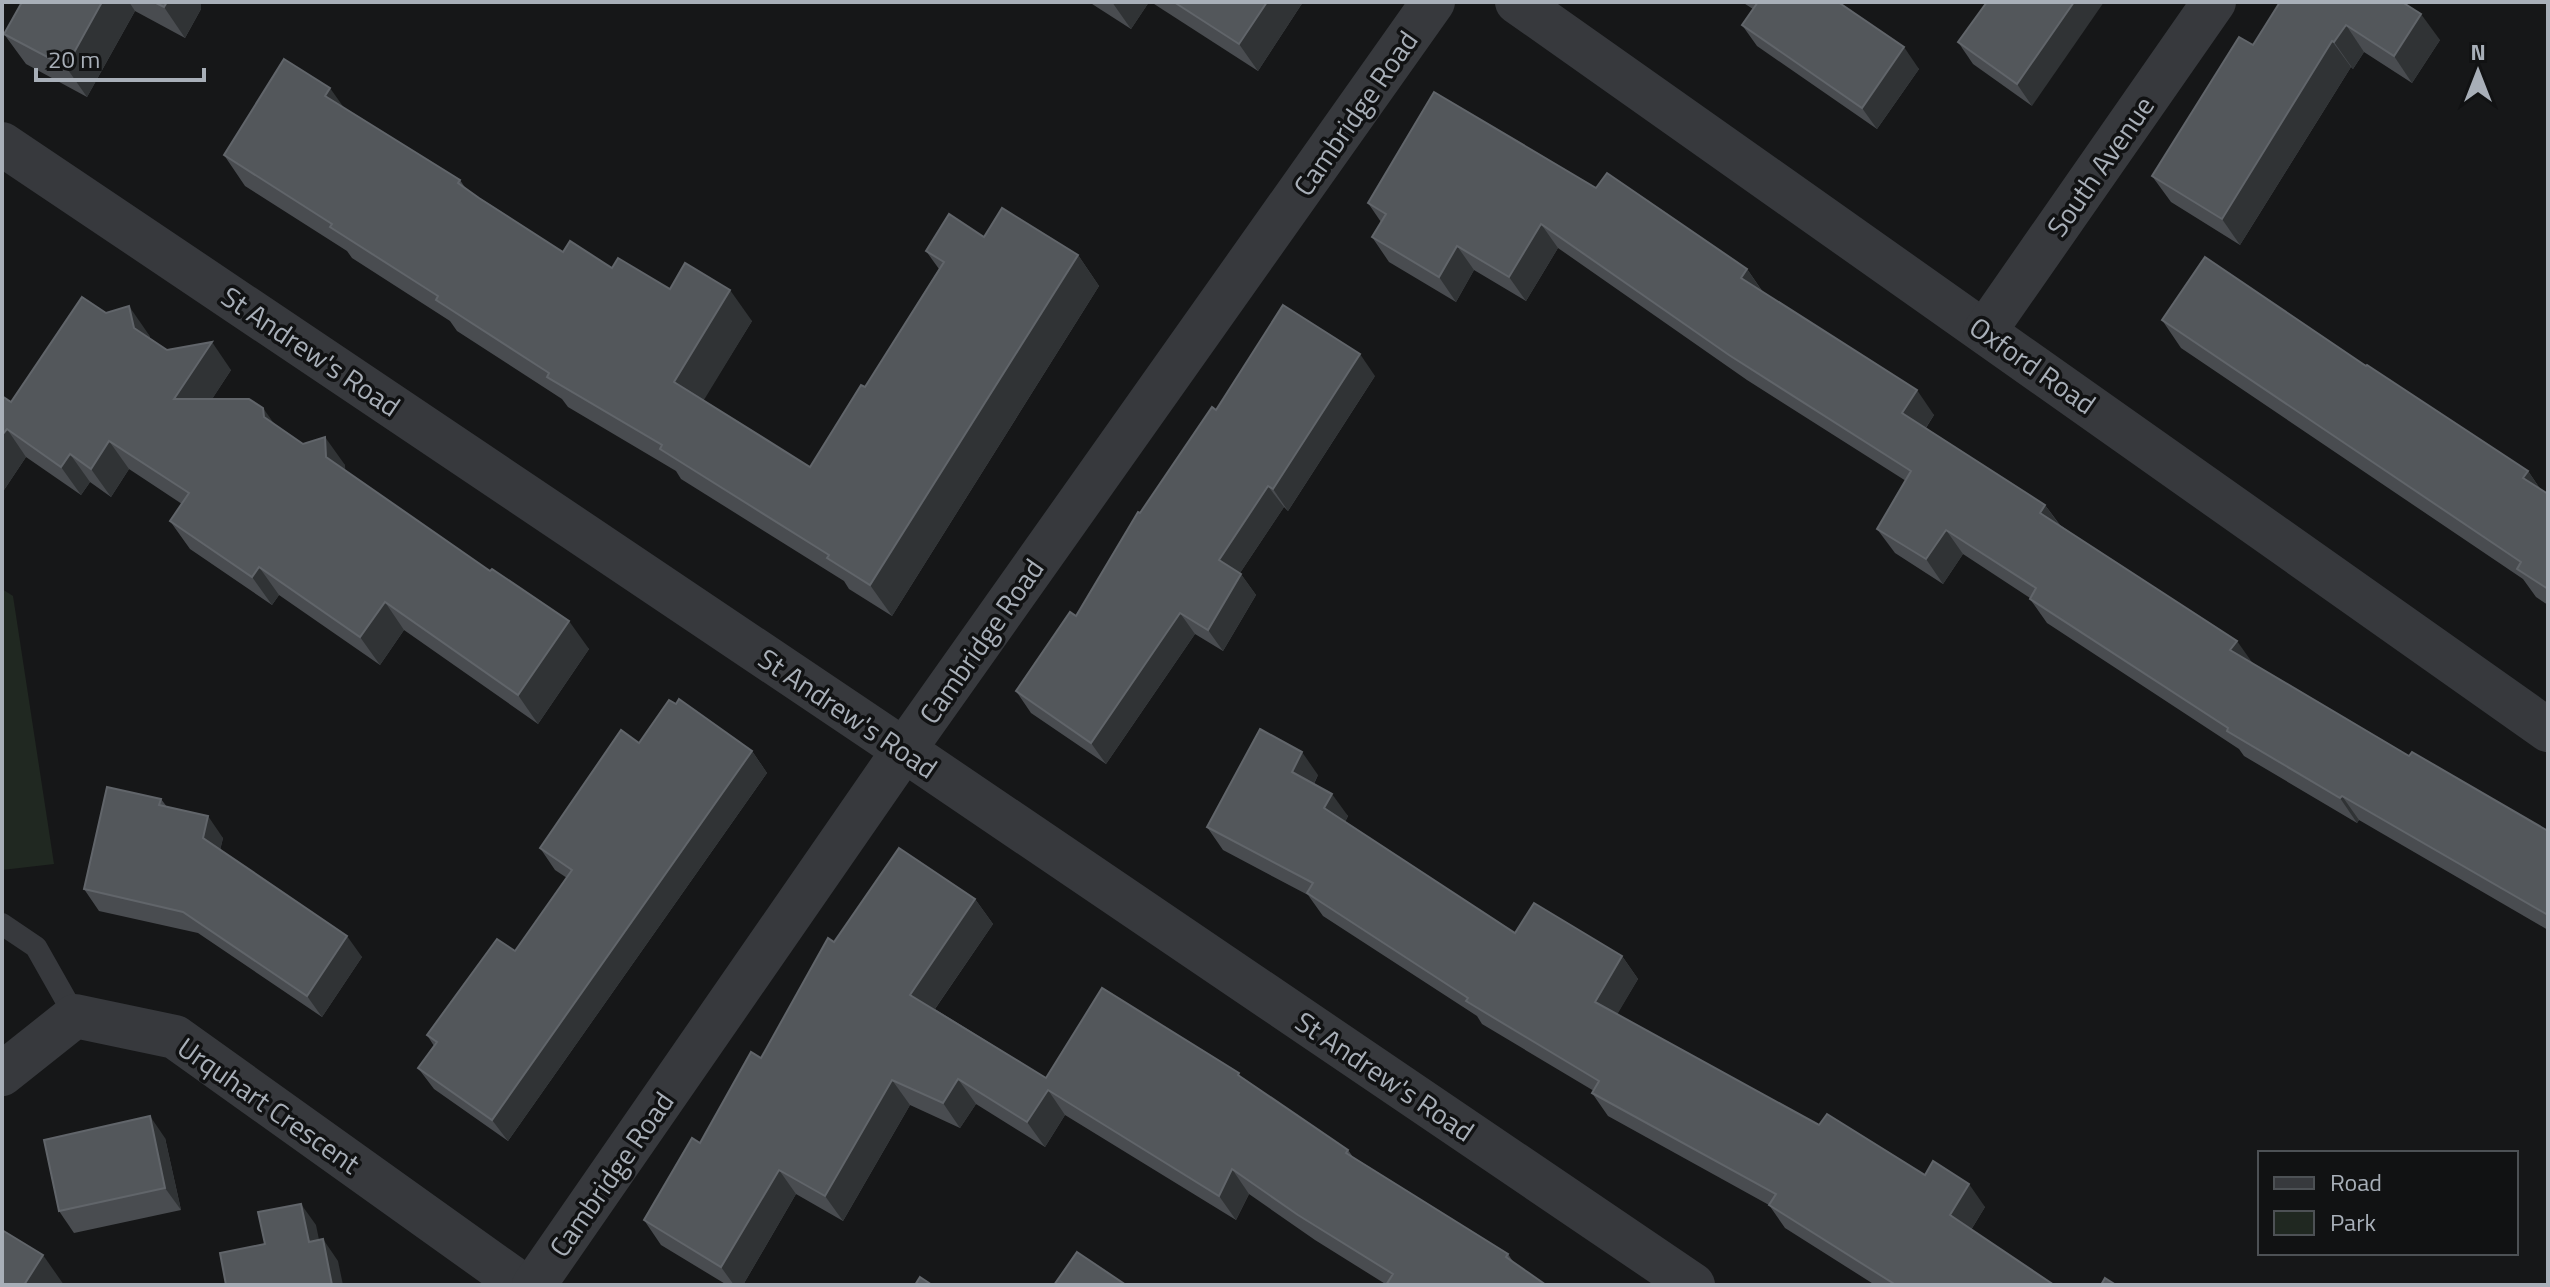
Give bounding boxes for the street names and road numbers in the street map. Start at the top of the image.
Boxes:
street label: Cambridge Road [1282,21,1428,205]
street label: South Avenue [2036,87,2164,245]
street label: St Andrew's Road [213,275,409,427]
street label: Oxford Road [1961,306,2105,424]
street label: Cambridge Road [908,549,1054,733]
street label: St Andrew's Road [750,637,946,789]
street label: St Andrew's Road [1287,1000,1483,1152]
street label: Urquhart Crescent [169,1026,369,1184]
street label: Cambridge Road [538,1082,684,1266]

